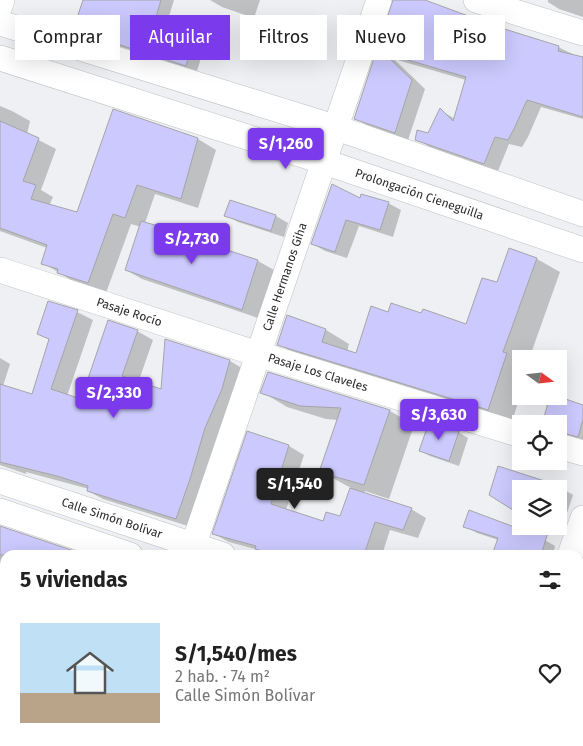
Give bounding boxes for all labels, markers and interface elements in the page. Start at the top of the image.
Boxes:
chip: Comprar [15,15,120,60]
chip: Alquilar [130,15,230,60]
chip: Filtros [240,15,327,60]
chip: Nuevo [337,15,424,60]
chip: Piso [434,15,505,60]
pin: S/1,260 [240,128,332,170]
text: S/1,260 [259,134,313,153]
street label: Prolongación Cieneguilla [353,166,485,223]
street label: Calle Hermanos Giha [260,221,310,333]
pin: S/2,730 [146,222,238,265]
text: S/2,730 [165,229,219,248]
street label: Pasaje Rocío [95,295,164,329]
street label: Pasaje Los Claveles [266,350,370,395]
north arrow [512,350,568,405]
map controls [512,350,567,535]
pin: S/2,330 [68,376,160,419]
text: S/2,330 [86,383,142,402]
pin: S/3,630 [393,398,485,441]
text: S/3,630 [411,405,467,424]
button: locate [512,415,567,470]
pin: S/1,540 [249,468,341,510]
text: S/1,540 [268,474,322,493]
button: layers [512,480,567,535]
street label: Calle Simón Bolívar [60,495,165,542]
icon: filters [536,566,564,594]
text: 5 viviendas [20,567,127,593]
text: S/1,540/mes [175,641,297,667]
icon: home [60,643,120,703]
icon: heart [536,659,564,687]
text: 2 hab. · 74 m² [175,667,270,686]
text: Calle Simón Bolívar [175,686,315,705]

